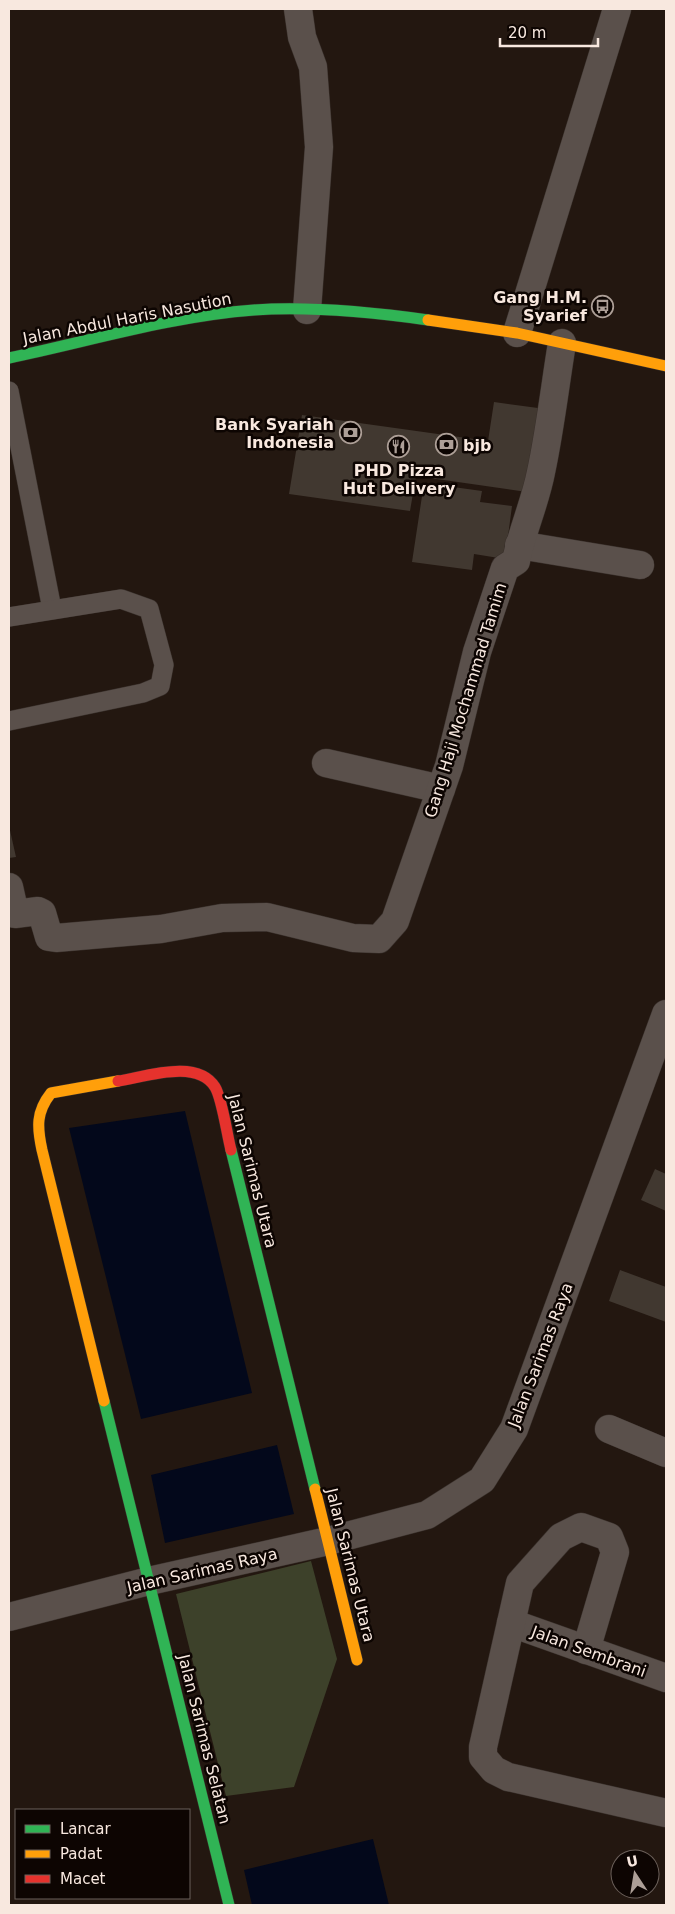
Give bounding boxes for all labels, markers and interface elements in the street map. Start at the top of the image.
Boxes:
scale bar [500,15,598,47]
text: 20 m [508,24,546,42]
place label: Gang H.M. Syarief [493,288,588,325]
street label: Jalan Abdul Haris Nasution [20,289,233,348]
bus stop icon: Gang H.M. Syarief [591,294,615,318]
place label: Bank Syariah Indonesia [215,415,334,452]
bank icon: Bank Syariah Indonesia [338,421,362,445]
bank icon: bjb [435,433,459,457]
restaurant icon: PHD Pizza Hut Delivery [387,434,411,458]
place label: bjb [463,436,491,455]
place label: PHD Pizza Hut Delivery [343,461,456,498]
street label: Gang Haji Mochammad Tamim [421,580,510,820]
street label: Jalan Sarimas Utara [224,1091,281,1250]
street label: Jalan Sarimas Raya [504,1280,577,1431]
street label: Jalan Sarimas Utara [322,1485,379,1644]
street label: Jalan Sarimas Raya [124,1544,279,1597]
street label: Jalan Sembrani [528,1622,649,1681]
street label: Jalan Sarimas Selatan [174,1651,235,1826]
legend [15,1809,190,1899]
text: Lancar [60,1820,111,1838]
text: Padat [60,1845,102,1863]
north arrow [610,1849,660,1899]
text: U [625,1852,640,1870]
text: Macet [60,1870,106,1888]

